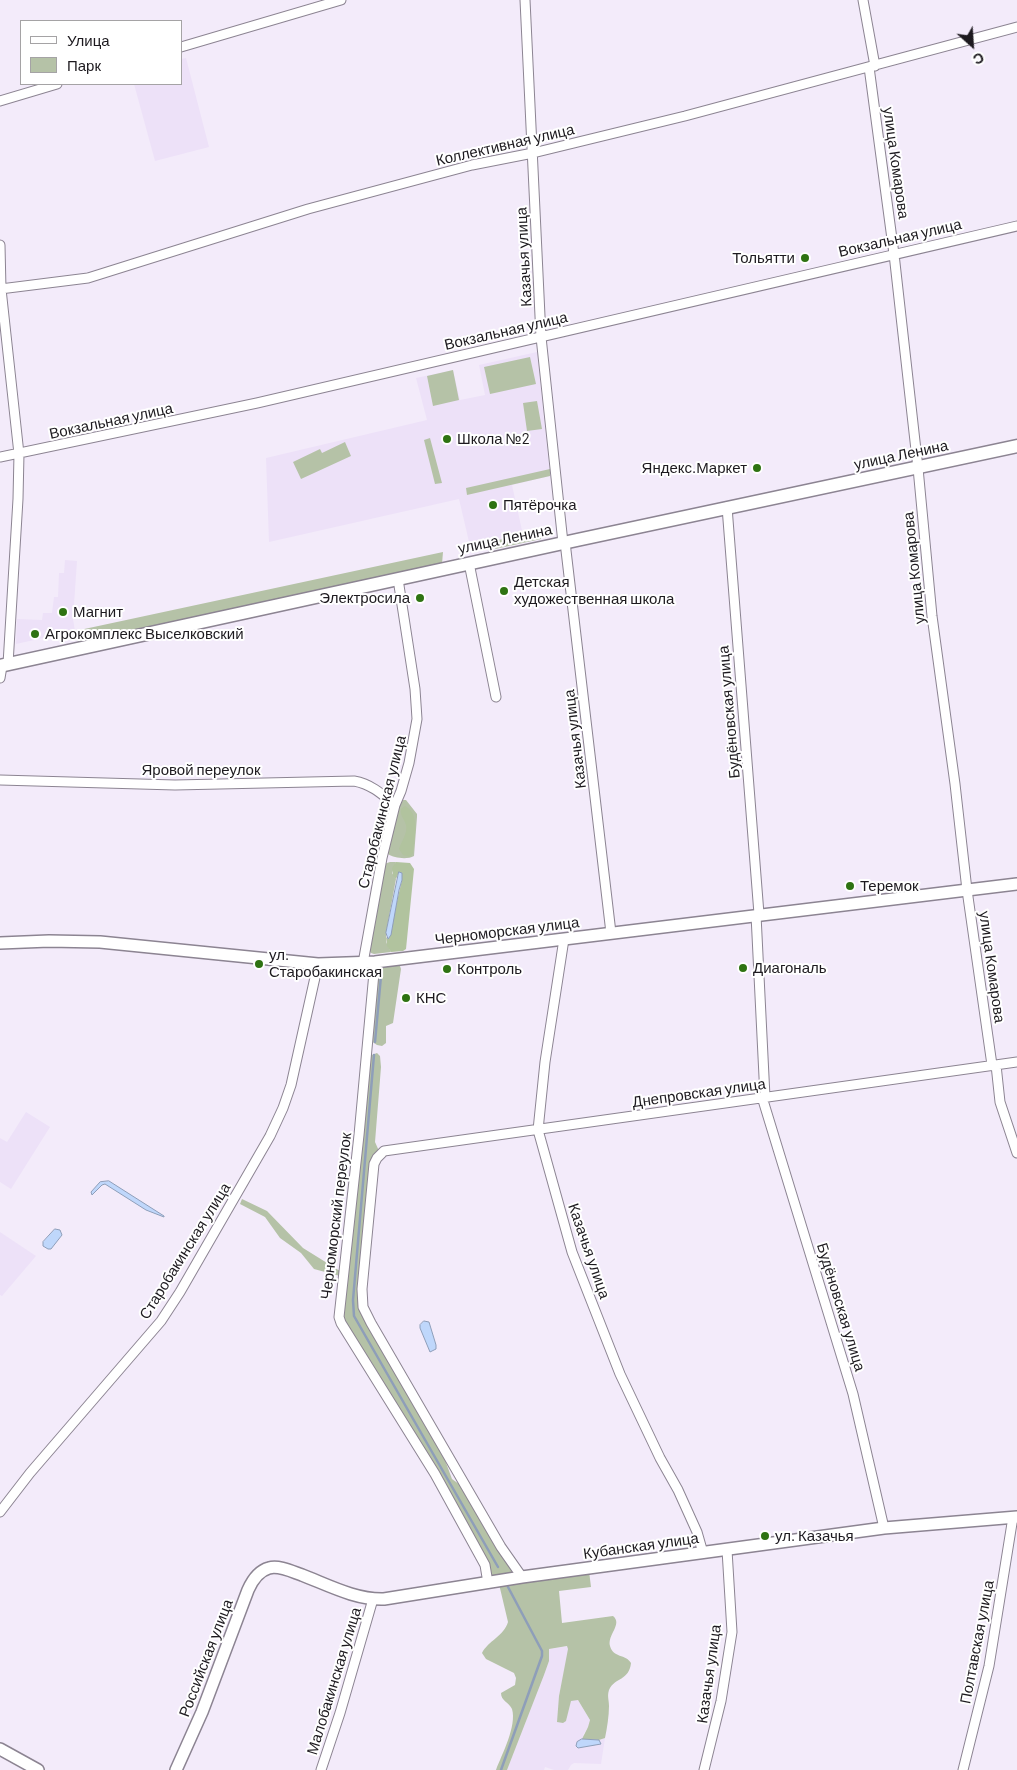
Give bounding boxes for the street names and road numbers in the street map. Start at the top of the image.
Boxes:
street label: улица Комарова [879,106,913,220]
street label: Коллективная улица [434,120,576,170]
street label: Казачья улица [512,207,536,307]
street label: Вокзальная улица [837,215,963,261]
street label: Вокзальная улица [443,308,569,354]
street label: Вокзальная улица [48,399,174,443]
street label: улица Ленина [852,436,950,474]
street label: улица Комарова [899,511,929,625]
street label: улица Ленина [456,520,554,558]
street label: Будёновская улица [714,645,744,779]
street label: Казачья улица [560,688,590,790]
street label: Старобакинская улица [354,733,410,891]
street label: Яровой переулок [141,761,261,779]
street label: улица Комарова [975,910,1009,1024]
street label: Черноморская улица [434,913,580,949]
street label: Днепровская улица [631,1075,767,1111]
street label: Черноморский переулок [317,1131,355,1301]
street label: Старобакинская улица [136,1179,234,1323]
street label: Казачья улица [564,1201,614,1301]
street label: Будёновская улица [813,1241,869,1373]
street label: Кубанская улица [582,1529,700,1563]
street label: Полтавская улица [956,1579,998,1705]
street label: Российская улица [175,1597,237,1719]
street label: Малобакинская улица [303,1605,365,1757]
street label: Казачья улица [693,1623,725,1725]

